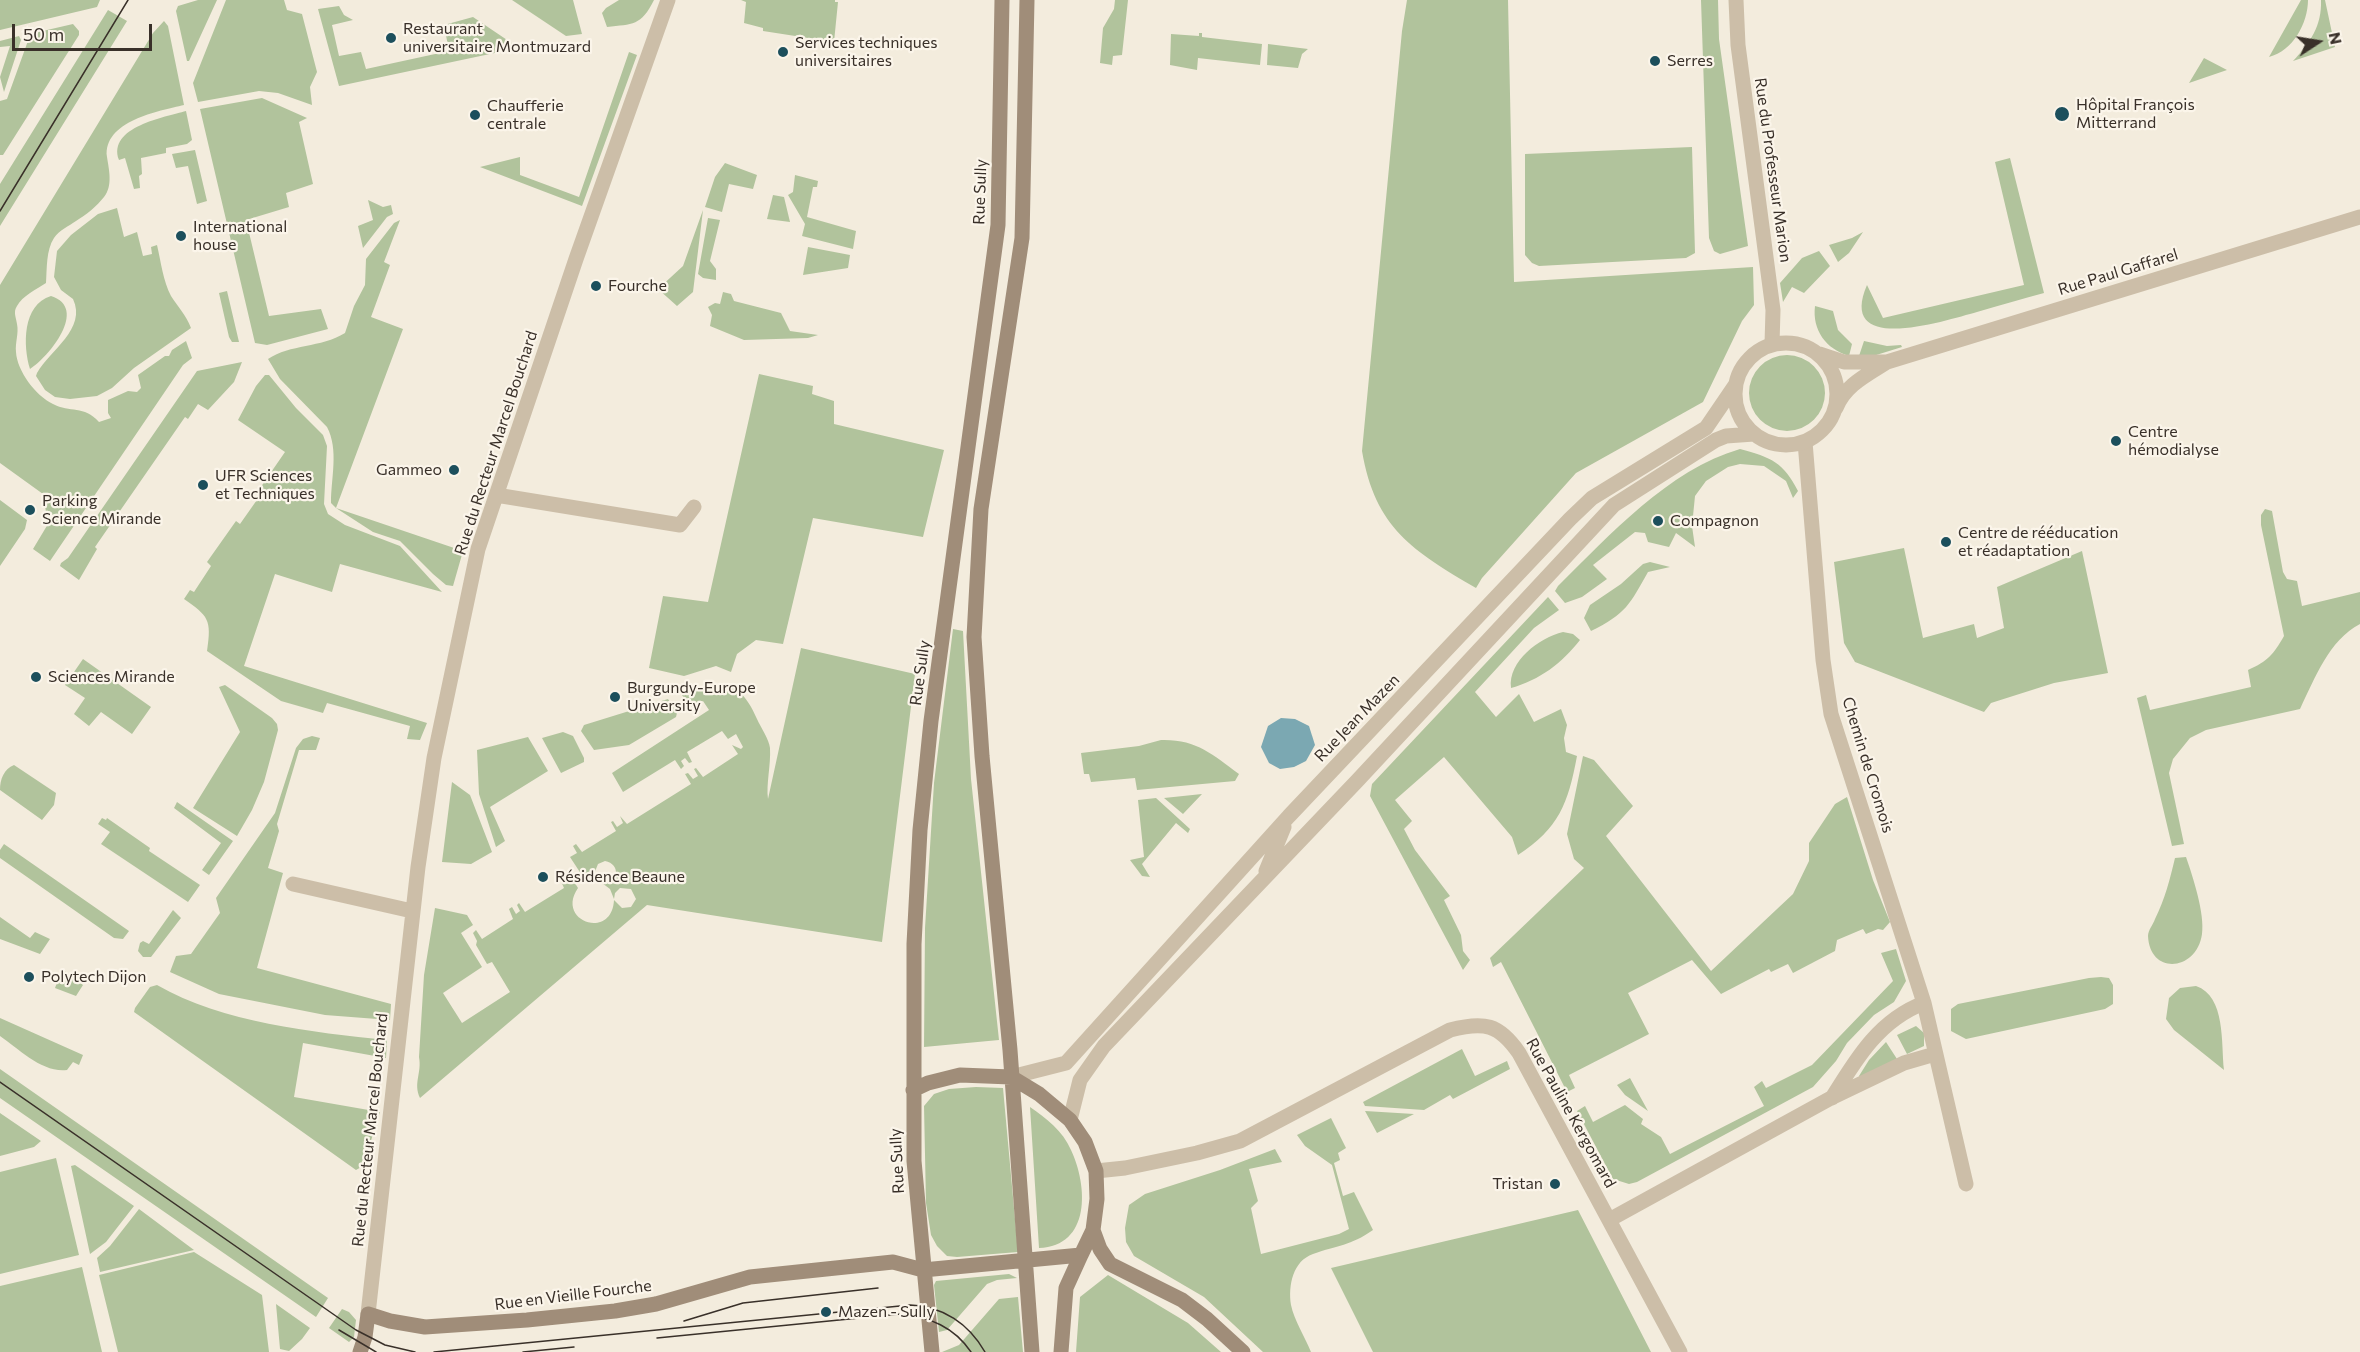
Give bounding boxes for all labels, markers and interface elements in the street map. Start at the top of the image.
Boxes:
scale bar [15,12,154,50]
north arrow [2288,12,2348,72]
place label: Restaurant universitaire Montmuzard [403,19,591,57]
text: 50 m [23,23,64,45]
text: N [2326,30,2347,46]
marker: Restaurant universitaire Montmuzard [384,31,398,45]
place label: Services techniques universitaires [795,33,937,71]
marker: Services techniques universitaires [776,45,790,59]
place label: Serres [1667,51,1713,71]
marker: Serres [1648,54,1662,68]
street label: Rue du Professeur Marion [1751,76,1795,264]
place label: Hôpital François Mitterrand [2076,95,2195,133]
place label: Chaufferie centrale [487,96,564,134]
marker: Hôpital François Mitterrand [2053,105,2071,123]
marker: Chaufferie centrale [468,108,482,122]
street label: Rue Sully [969,159,991,225]
place label: International house [193,217,287,255]
marker: International house [174,229,188,243]
street label: Rue Paul Gaffarel [2056,245,2180,299]
place label: Fourche [608,276,667,296]
marker: Fourche [589,279,603,293]
street label: Rue du Recteur Marcel Bouchard [451,328,541,558]
place label: Centre hémodialyse [2128,422,2219,460]
marker: Centre hémodialyse [2109,434,2123,448]
place label: Gammeo [376,460,442,480]
marker: Gammeo [447,463,461,477]
place label: UFR Sciences et Techniques [215,466,315,504]
marker: UFR Sciences et Techniques [196,478,210,492]
place label: Parking Science Mirande [42,491,161,529]
marker: Parking Science Mirande [23,503,37,517]
place label: Compagnon [1670,511,1759,531]
marker: Compagnon [1651,514,1665,528]
place label: Centre de rééducation et réadaptation [1958,523,2118,561]
marker: Centre de rééducation et réadaptation [1939,535,1953,549]
street label: Rue Sully [906,639,934,707]
place label: Sciences Mirande [48,667,175,687]
marker: Sciences Mirande [29,670,43,684]
street label: Rue Jean Mazen [1311,670,1403,766]
place label: Burgundy-Europe University [627,678,756,716]
marker: Burgundy-Europe University [608,690,622,704]
street label: Chemin de Cromois [1838,695,1898,835]
place label: Résidence Beaune [555,867,685,887]
marker: Résidence Beaune [536,870,550,884]
place label: Polytech Dijon [41,967,146,987]
marker: Polytech Dijon [22,970,36,984]
street label: Rue du Recteur Marcel Bouchard [348,1012,392,1248]
street label: Rue Pauline Kergomard [1522,1035,1620,1191]
street label: Rue Sully [886,1128,908,1194]
place label: Tristan [1492,1174,1543,1194]
marker: Tristan [1548,1177,1562,1191]
street label: Rue en Vieille Fourche [493,1276,653,1314]
place label: Mazen - Sully [838,1302,935,1322]
marker: Mazen - Sully [819,1305,833,1319]

